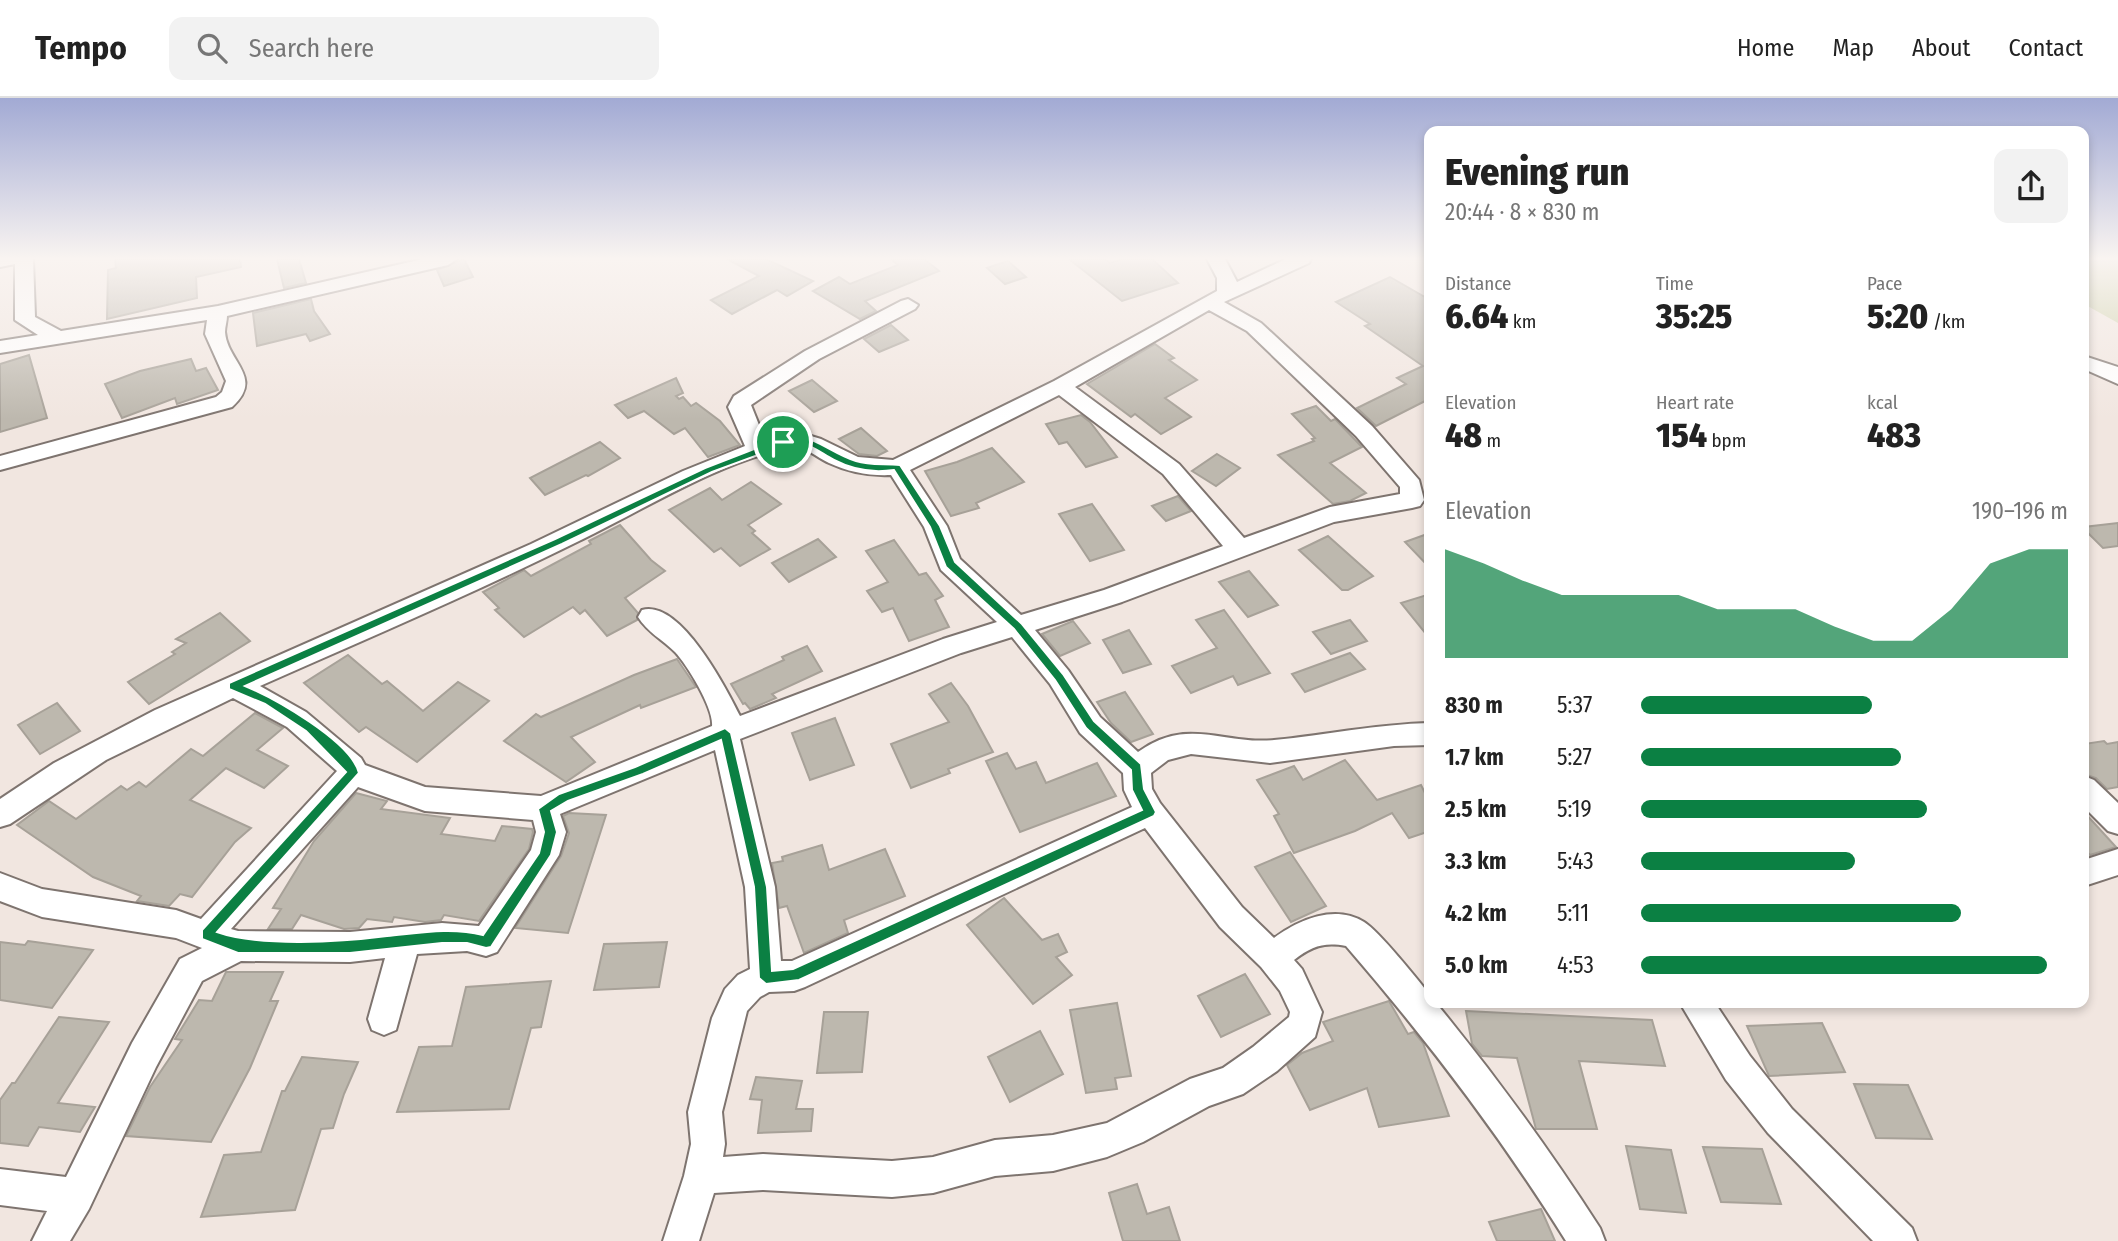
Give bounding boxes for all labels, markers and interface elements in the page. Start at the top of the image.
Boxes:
search box [169,17,659,80]
text: Tempo [35,28,127,68]
icon: search [193,29,231,67]
text: Search here [249,33,374,64]
text: Home [1737,34,1794,62]
text: Map [1832,34,1874,62]
text: About [1912,34,1970,62]
text: Contact [2008,34,2083,62]
text: Evening run [1445,149,1629,195]
button: share [1994,149,2068,223]
text: 20:44 · 8 × 830 m [1445,198,1600,226]
text: Distance [1445,272,1512,295]
text: Time [1656,272,1694,295]
text: Pace [1867,272,1902,295]
text: 6.64 [1445,295,1508,337]
text: 35:25 [1656,295,1732,337]
text: 5:20 [1867,295,1928,337]
text: km [1508,310,1536,333]
text: /km [1928,310,1965,333]
text: Elevation [1445,391,1517,414]
text: Heart rate [1656,391,1734,414]
text: kcal [1867,391,1898,414]
pin [753,412,813,472]
text: 48 [1445,414,1482,456]
text: 154 [1656,414,1707,456]
text: 483 [1867,414,1921,456]
icon: arrive [764,423,802,461]
text: m [1482,429,1501,452]
text: bpm [1707,429,1746,452]
text: Elevation [1445,497,1532,525]
text: 190–196 m [1972,497,2068,525]
text: 830 m [1445,691,1503,719]
text: 5:37 [1557,691,1592,719]
text: 1.7 km [1445,743,1504,771]
text: 5:27 [1557,743,1592,771]
text: 2.5 km [1445,795,1506,823]
text: 5:19 [1557,795,1592,823]
text: 3.3 km [1445,847,1506,875]
text: 5:43 [1557,847,1594,875]
text: 4.2 km [1445,899,1507,927]
text: 5:11 [1557,899,1589,927]
text: 5.0 km [1445,951,1508,979]
text: 4:53 [1557,951,1594,979]

